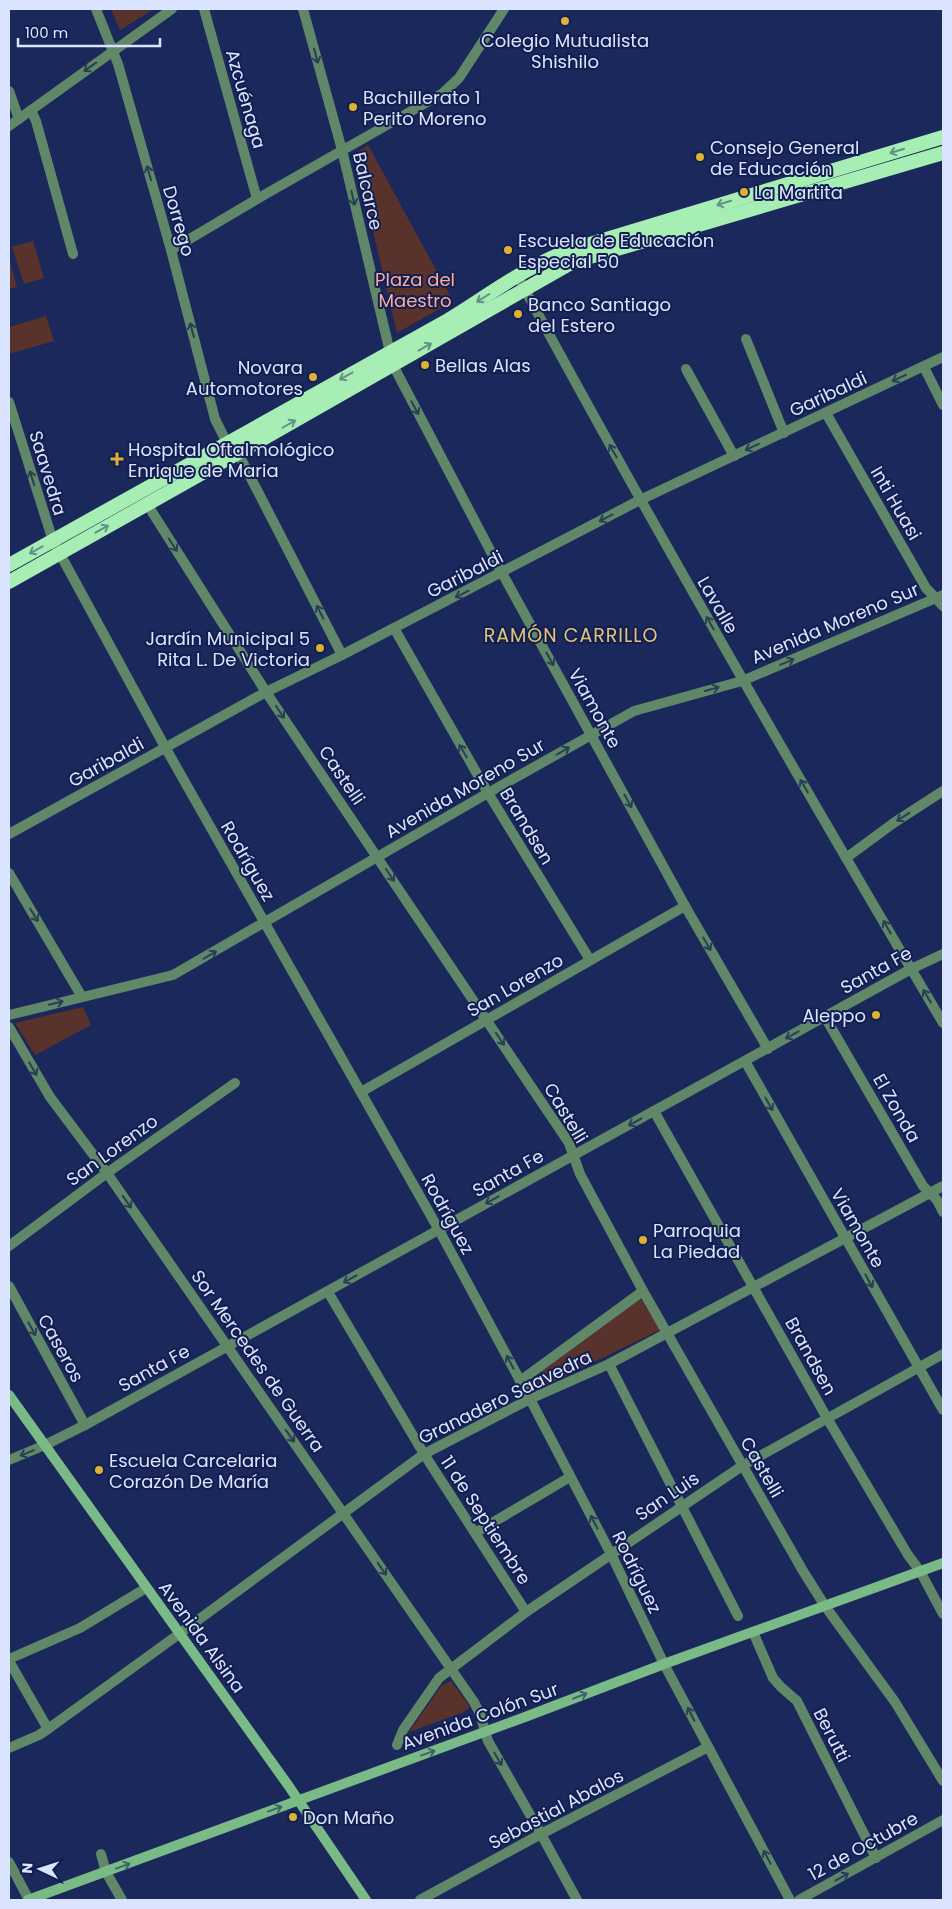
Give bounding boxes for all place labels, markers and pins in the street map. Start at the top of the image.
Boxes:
marker: Colegio Mutualista Shishilo [559,15,571,27]
place label: Colegio Mutualista Shishilo [481,28,649,74]
place label: Bachillerato 1 Perito Moreno [363,85,487,131]
marker: Bachillerato 1 Perito Moreno [347,101,359,113]
place label: Consejo General de Educación [710,135,859,181]
marker: Consejo General de Educación [694,151,706,163]
place label: La Martita [754,180,843,205]
marker: La Martita [738,186,750,198]
place label: Escuela de Educación Especial 50 [518,228,714,274]
marker: Escuela de Educación Especial 50 [502,244,514,256]
place label: Banco Santiago del Estero [528,292,671,338]
marker: Banco Santiago del Estero [512,308,524,320]
place label: Bellas Alas [435,353,531,378]
place label: Novara Automotores [186,355,303,401]
marker: Bellas Alas [419,359,431,371]
marker: Novara Automotores [307,371,319,383]
place label: Hospital Oftalmológico Enrique de Maria [128,437,334,483]
marker: Hospital Oftalmológico Enrique de Maria [110,452,124,466]
place label: Jardín Municipal 5 Rita L. De Victoria [145,626,310,672]
marker: Jardín Municipal 5 Rita L. De Victoria [314,642,326,654]
place label: Aleppo [802,1003,866,1028]
marker: Aleppo [870,1009,882,1021]
place label: Parroquia La Piedad [653,1218,741,1264]
marker: Parroquia La Piedad [637,1234,649,1246]
place label: Escuela Carcelaria Corazón De María [109,1448,277,1494]
marker: Escuela Carcelaria Corazón De María [93,1464,105,1476]
place label: Don Maño [303,1805,394,1830]
marker: Don Maño [287,1811,299,1823]

